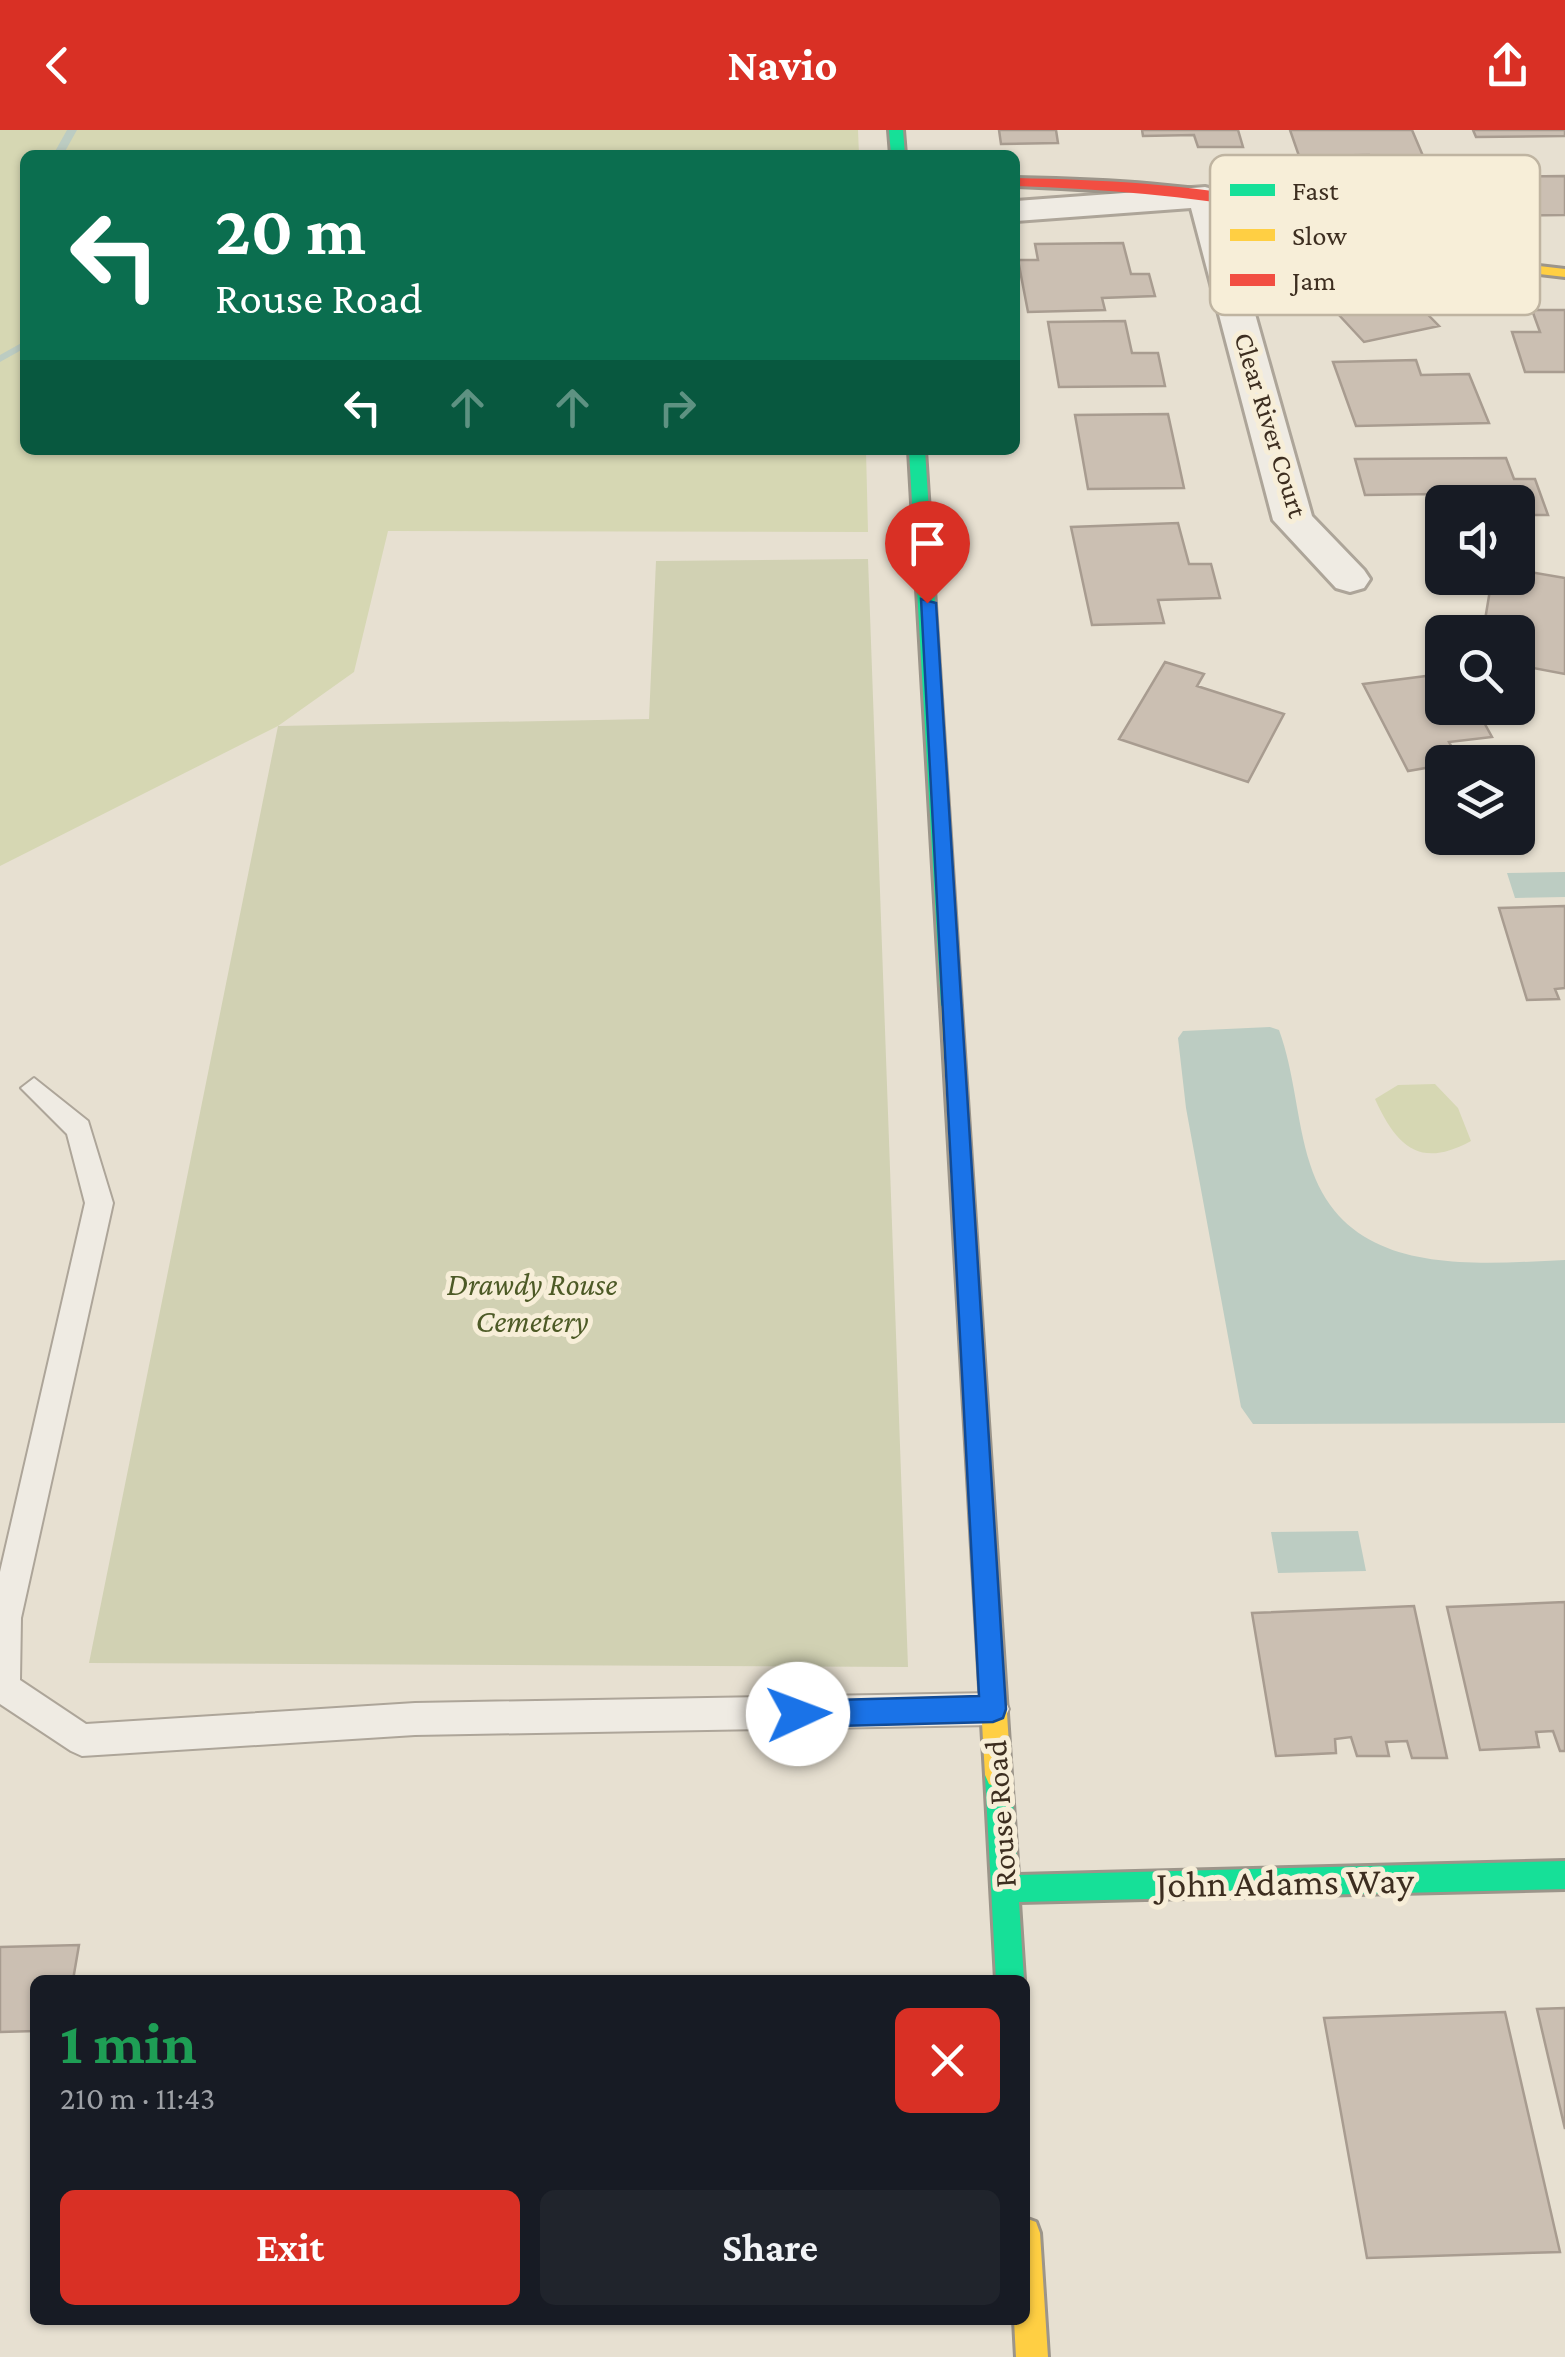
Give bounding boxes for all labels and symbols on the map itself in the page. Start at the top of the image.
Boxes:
legend [1210,155,1540,315]
text: Fast [1292,175,1339,206]
text: Slow [1292,220,1347,251]
text: Jam [1289,265,1336,296]
street label: Clear River Court [1228,329,1314,522]
pin [885,501,970,604]
park label: Drawdy Rouse Cemetery [447,1266,617,1339]
position arrow [746,1662,850,1766]
street label: Rouse Road [977,1739,1023,1889]
street label: John Adams Way [1153,1859,1415,1905]

